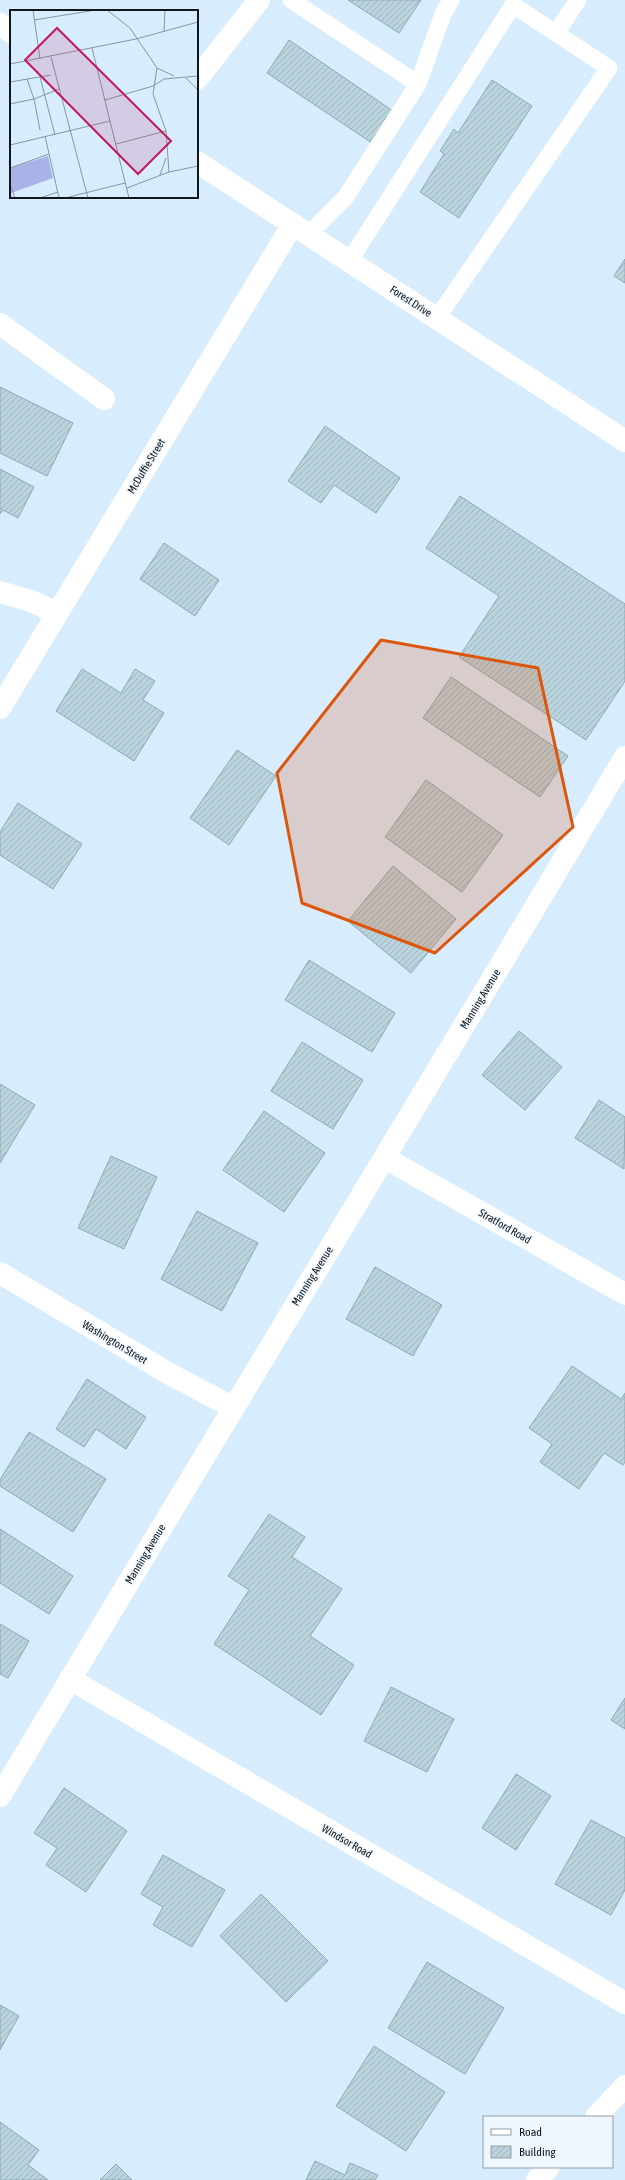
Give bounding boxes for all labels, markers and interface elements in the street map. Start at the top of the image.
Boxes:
inset map [10,10,198,198]
street label: Forest Drive [388,283,434,319]
street label: McDuffie Street [125,436,167,496]
street label: Manning Avenue [457,967,503,1031]
street label: Stratford Road [477,1206,533,1246]
street label: Manning Avenue [289,1244,335,1308]
street label: Washington Street [80,1318,150,1366]
street label: Manning Avenue [122,1522,168,1586]
street label: Windsor Road [320,1822,374,1860]
legend [483,2116,613,2168]
text: Road [519,2125,542,2139]
text: Building [519,2145,557,2159]

